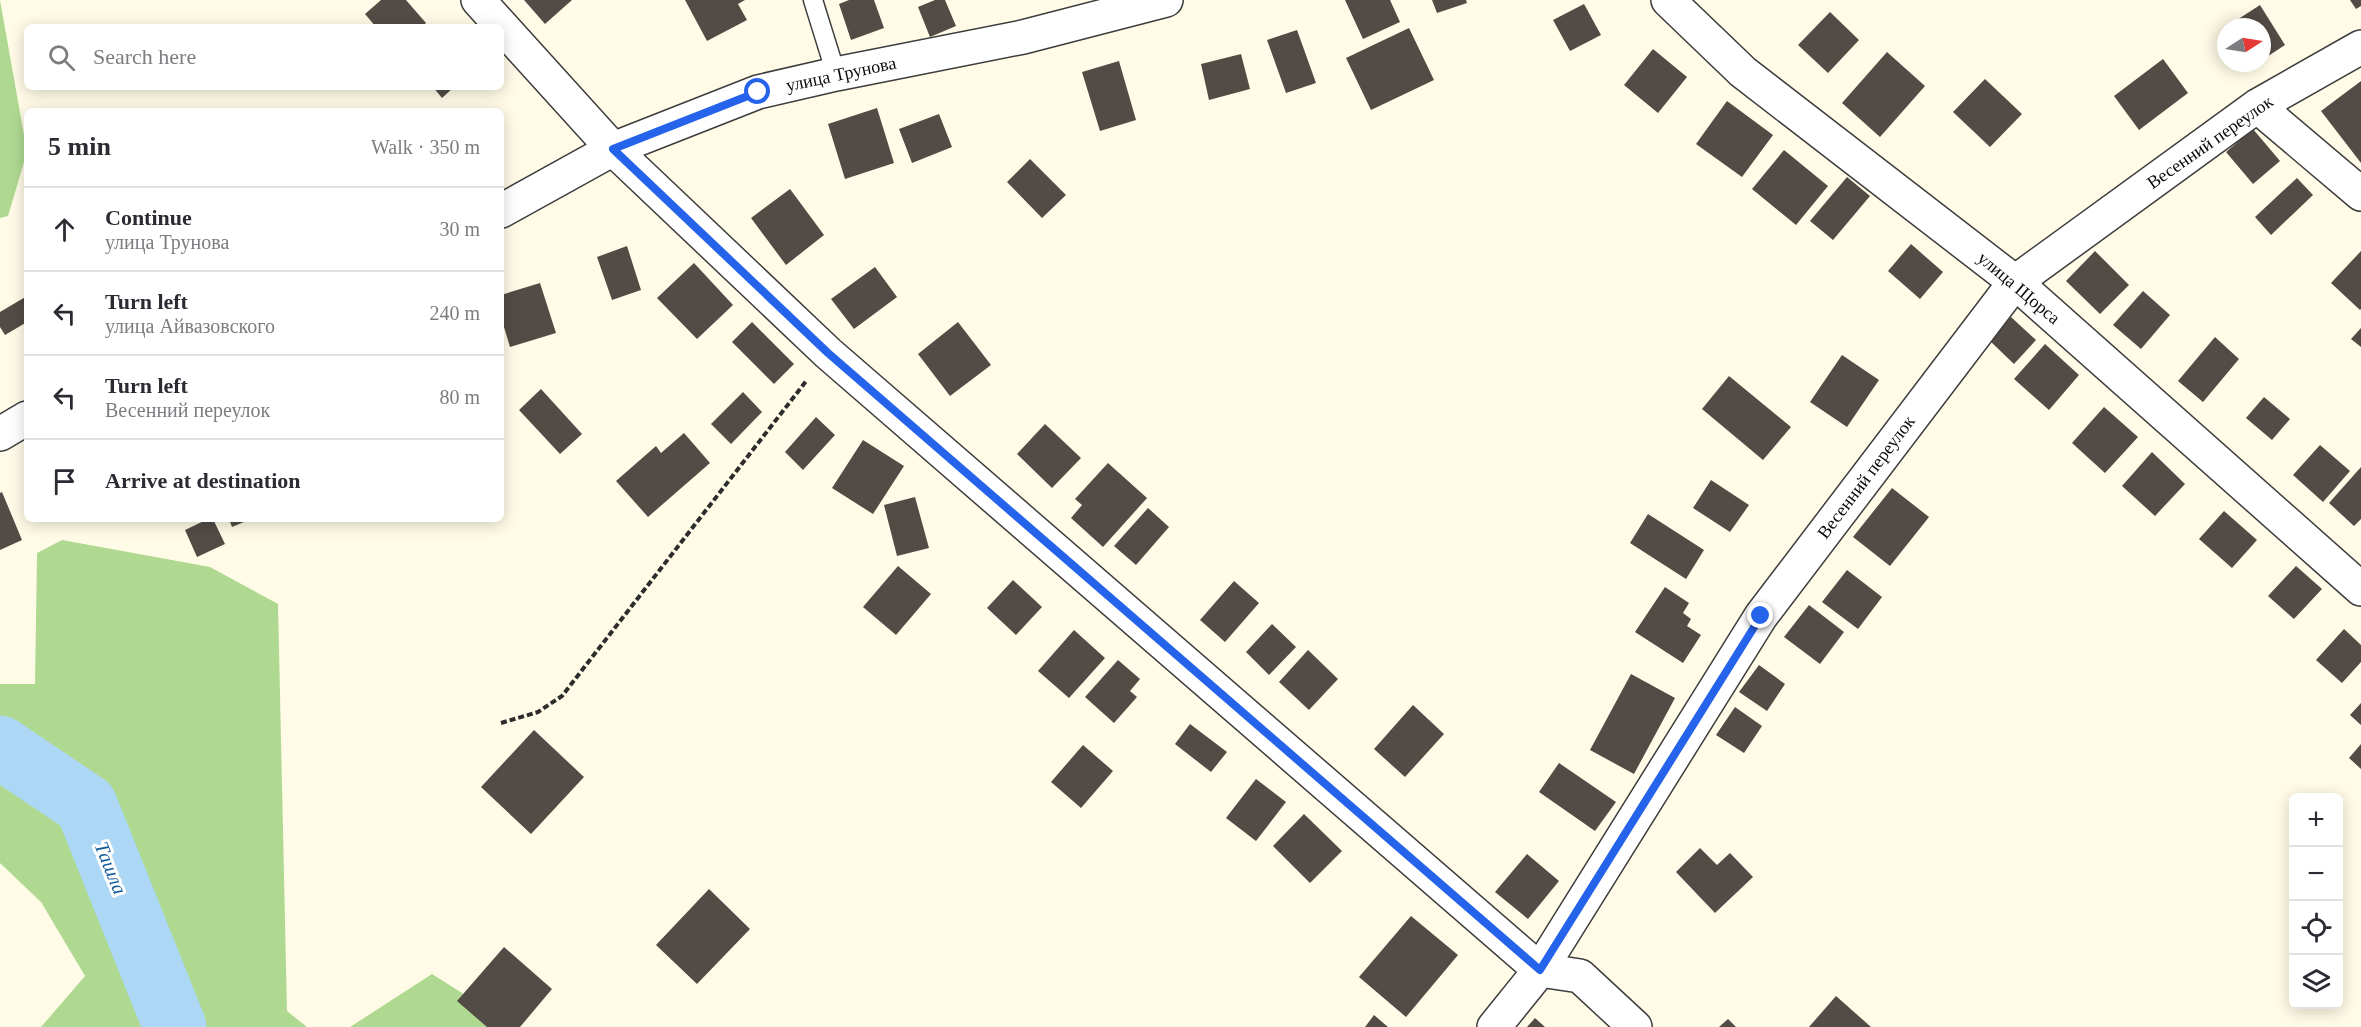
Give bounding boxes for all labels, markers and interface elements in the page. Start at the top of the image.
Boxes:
north arrow [2217,18,2271,72]
search box [24,24,504,90]
icon: search [45,41,78,74]
text: Search here [93,44,196,69]
street label: улица Трунова [784,53,898,95]
route start [744,78,770,104]
street label: Весенний переулок [2143,91,2277,193]
text: 5 min [48,132,111,161]
text: Walk · 350 m [371,136,480,158]
text: Continue [105,205,192,230]
icon: ahead [48,213,81,246]
text: 30 m [439,218,480,240]
text: улица Трунова [105,231,229,253]
street label: улица Щорса [1974,248,2064,328]
text: Turn left [105,289,188,314]
icon: left [48,297,81,330]
text: 240 m [429,302,480,324]
text: улица Айвазовского [105,315,275,337]
text: Turn left [105,373,188,398]
icon: left [48,381,81,414]
text: 80 m [439,386,480,408]
text: Весенний переулок [105,399,270,421]
street label: Весенний переулок [1813,411,1919,542]
icon: arrive [48,465,81,498]
text: Arrive at destination [105,468,301,493]
route end [1747,602,1773,628]
map controls [2289,793,2343,1009]
button: + [2289,793,2343,847]
water label: Ташла [91,839,131,897]
button: − [2289,847,2343,901]
button: locate [2289,901,2343,955]
button: layers [2289,955,2343,1009]

